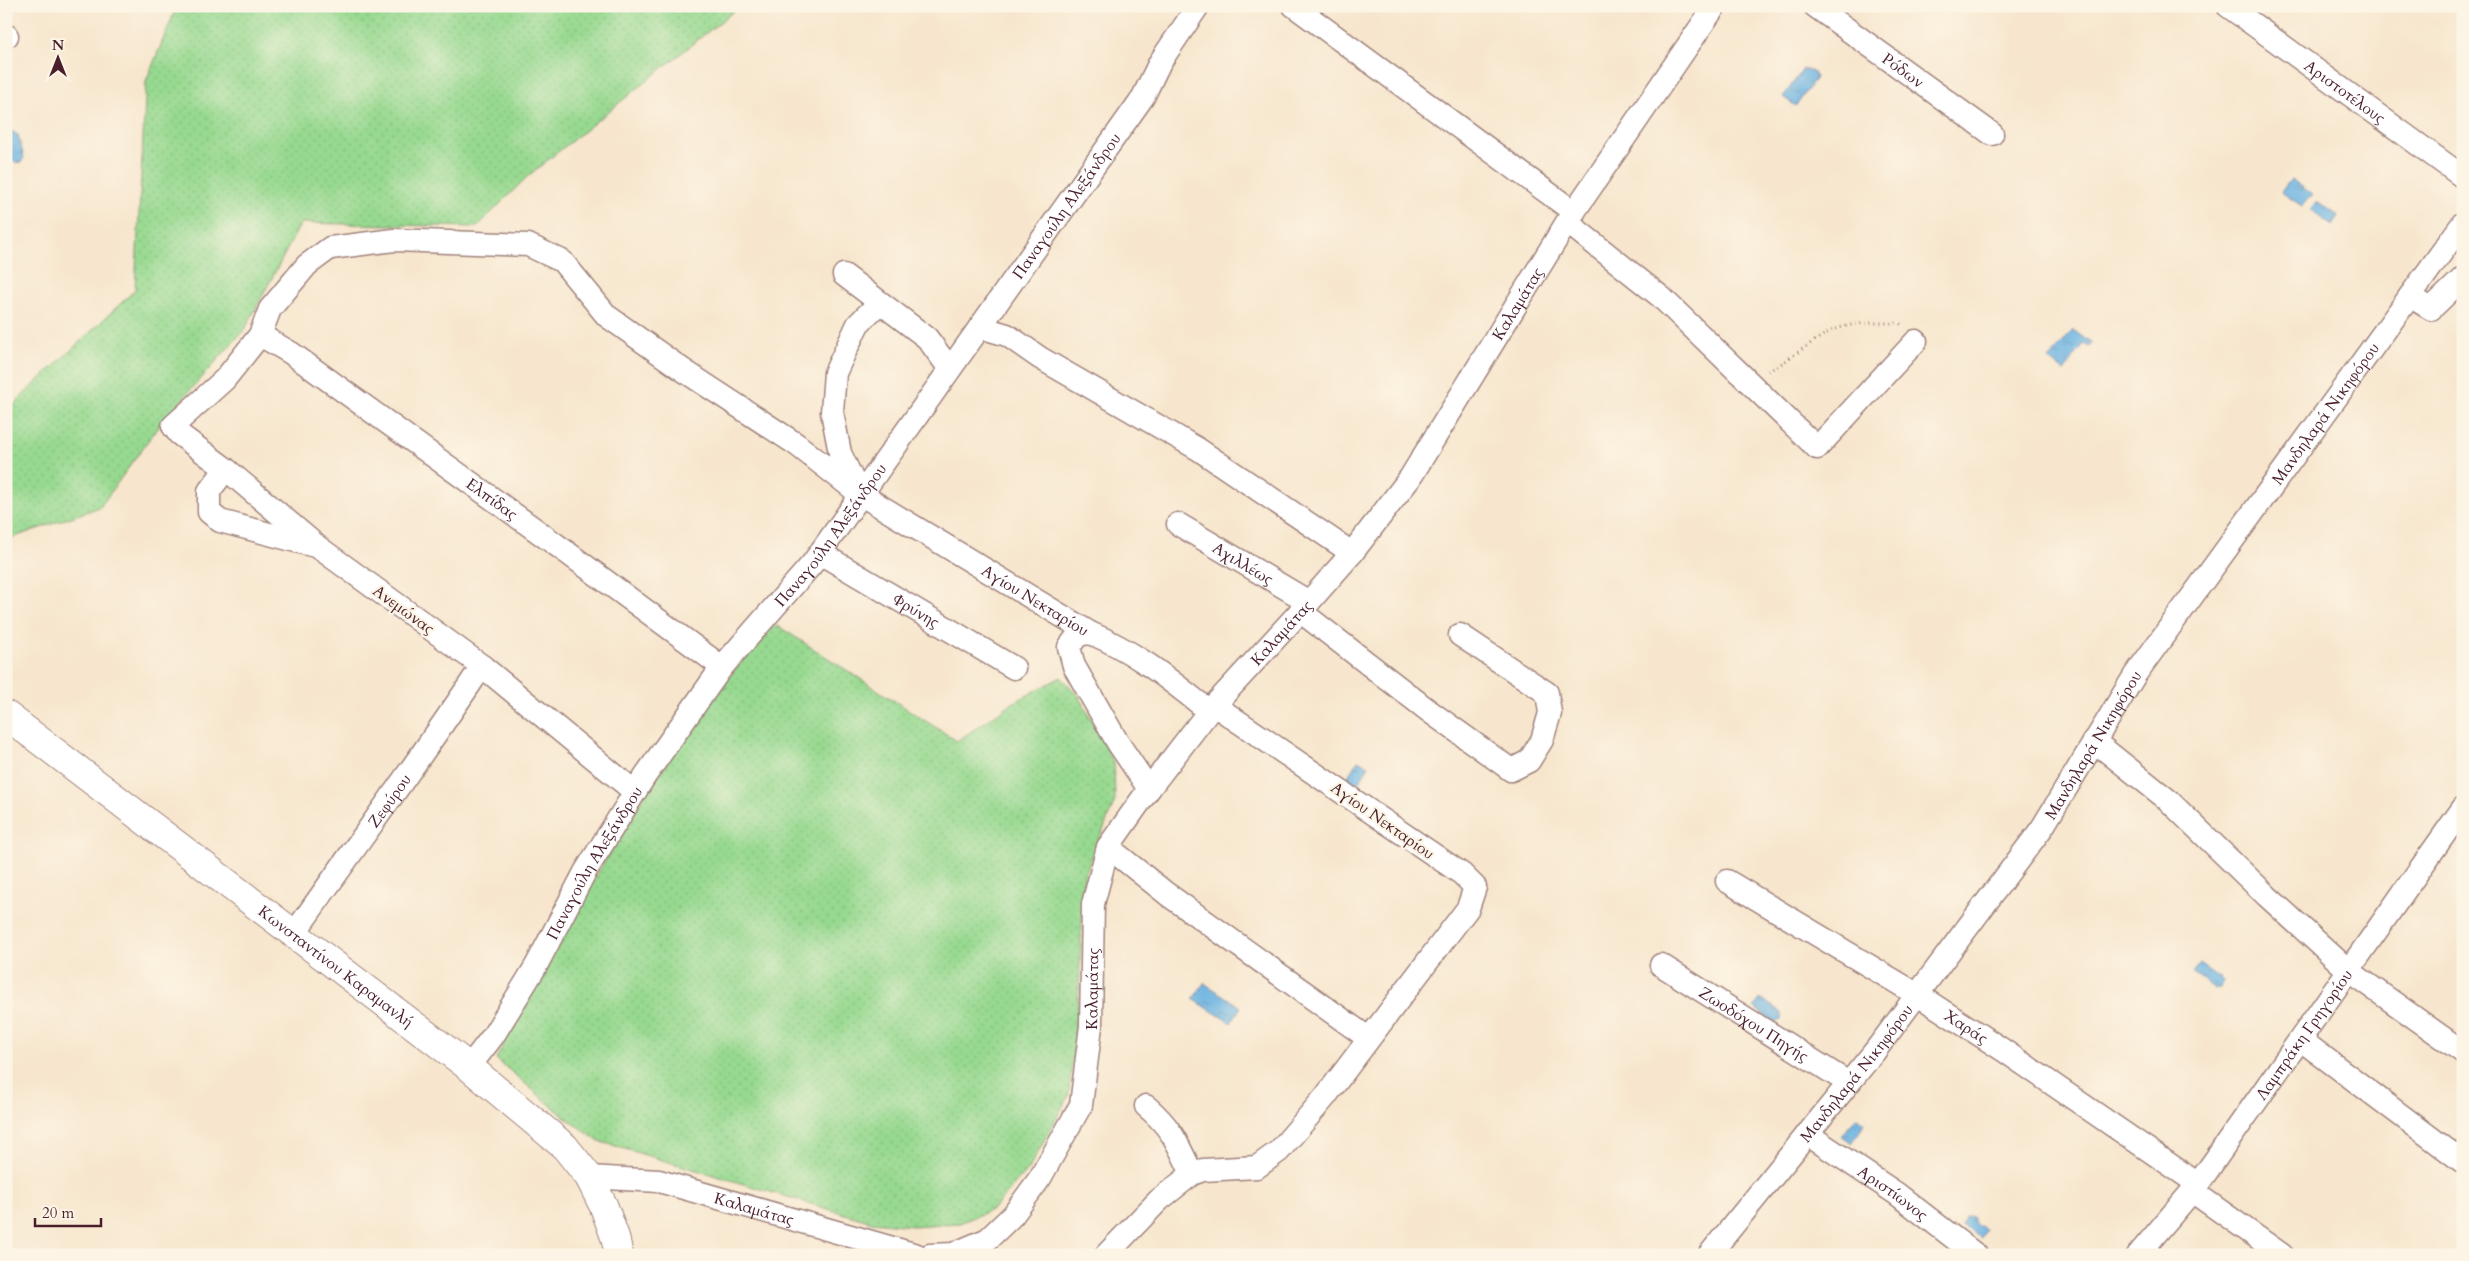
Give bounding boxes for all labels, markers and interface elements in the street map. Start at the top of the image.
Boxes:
north arrow [32,32,82,82]
text: N [52,36,64,55]
street label: Ρόδων [1877,48,1928,93]
street label: Αριστοτέλους [2300,55,2390,129]
street label: Παναγούλη Αλεξάνδρου [1007,129,1126,284]
street label: Καλαμάτας [1487,263,1549,345]
street label: Μανδηλαρά Νικηφόρου [2267,338,2385,489]
street label: Παναγούλη Αλεξάνδρου [770,459,892,612]
street label: Ελπίδας [461,473,522,525]
street label: Αχιλλέως [1208,537,1277,590]
street label: Αγίου Νεκταρίου [977,560,1093,642]
street label: Ανεμώνας [368,580,439,640]
street label: Φρύνης [888,589,943,633]
street label: Καλαμάτας [1246,595,1318,671]
street label: Μανδηλαρά Νικηφόρου [2040,667,2147,824]
street label: Ζεφύρου [363,770,417,832]
street label: Αγίου Νεκταρίου [1326,777,1439,865]
street label: Παναγούλη Αλεξάνδρου [542,782,648,944]
street label: Κωνσταντίνου Καραμανλή [253,901,418,1033]
street label: Καλαμάτας [1081,948,1104,1030]
street label: Λαμπράκη Γρηγορίου [2251,965,2358,1105]
street label: Ζωοδόχου Πηγής [1694,982,1813,1067]
street label: Μανδηλαρά Νικηφόρου [1795,1000,1918,1147]
street label: Χαράς [1940,1005,1992,1050]
street label: Αριστίωνος [1853,1161,1932,1226]
street label: Καλαμάτας [711,1187,796,1231]
scale bar [35,1196,101,1228]
text: 20 m [42,1203,74,1223]

